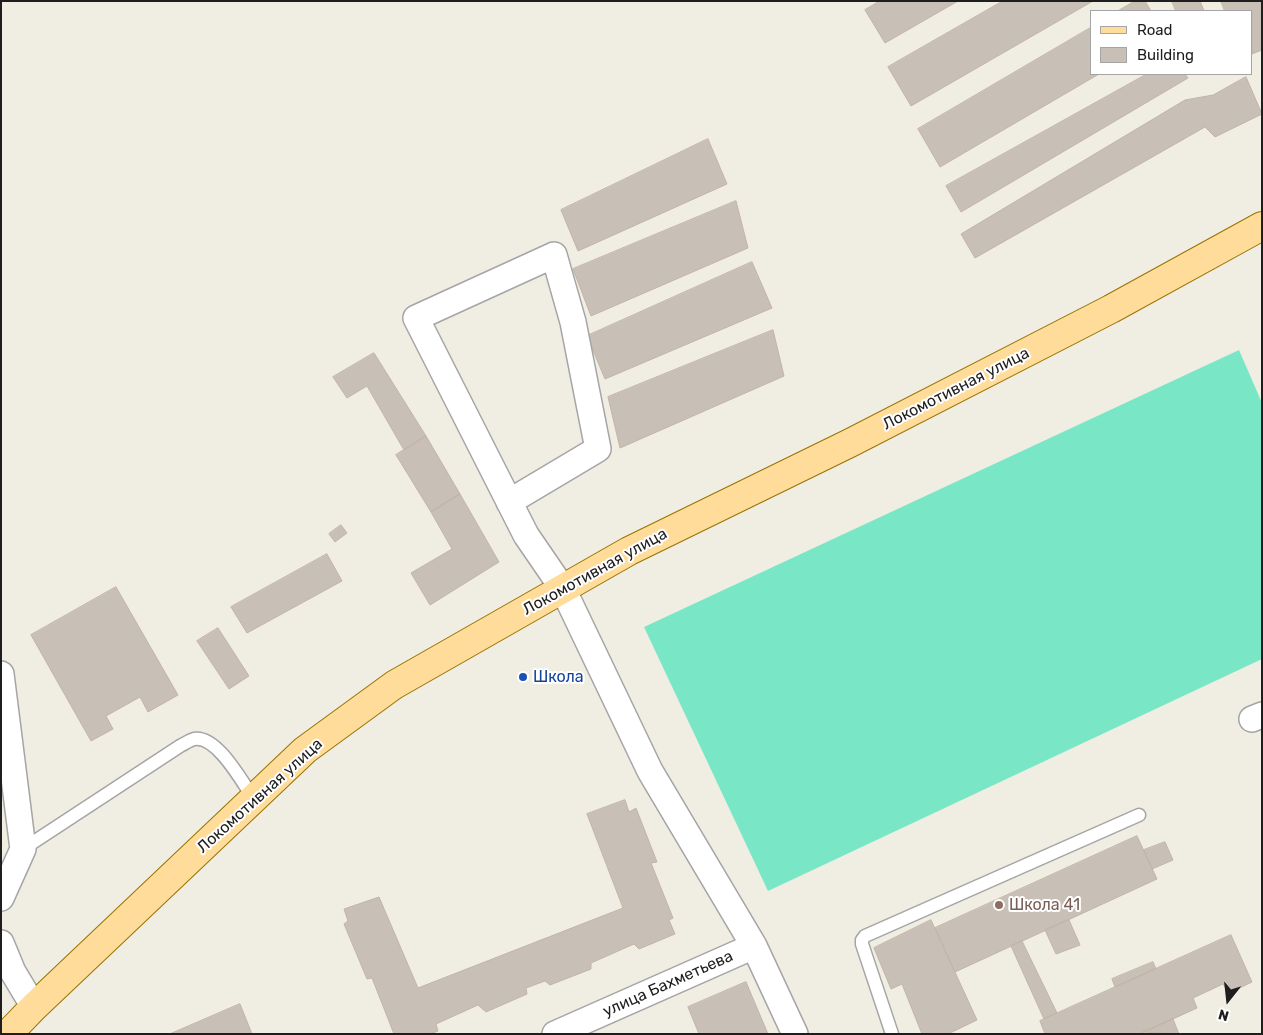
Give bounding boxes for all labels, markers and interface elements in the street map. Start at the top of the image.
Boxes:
legend [1090,10,1253,75]
text: Road [1137,21,1173,39]
text: Building [1137,46,1194,64]
street label: Локомотивная улица [879,344,1033,434]
street label: Локомотивная улица [519,524,671,620]
place label: Школа [533,667,584,687]
marker: Школа [517,671,529,683]
street label: Локомотивная улица [193,735,327,857]
place label: Школа 41 [1009,895,1080,915]
marker: Школа 41 [993,899,1005,911]
street label: улица Бахметьева [600,947,736,1021]
north arrow [1203,975,1253,1025]
text: N [1217,1005,1231,1024]

